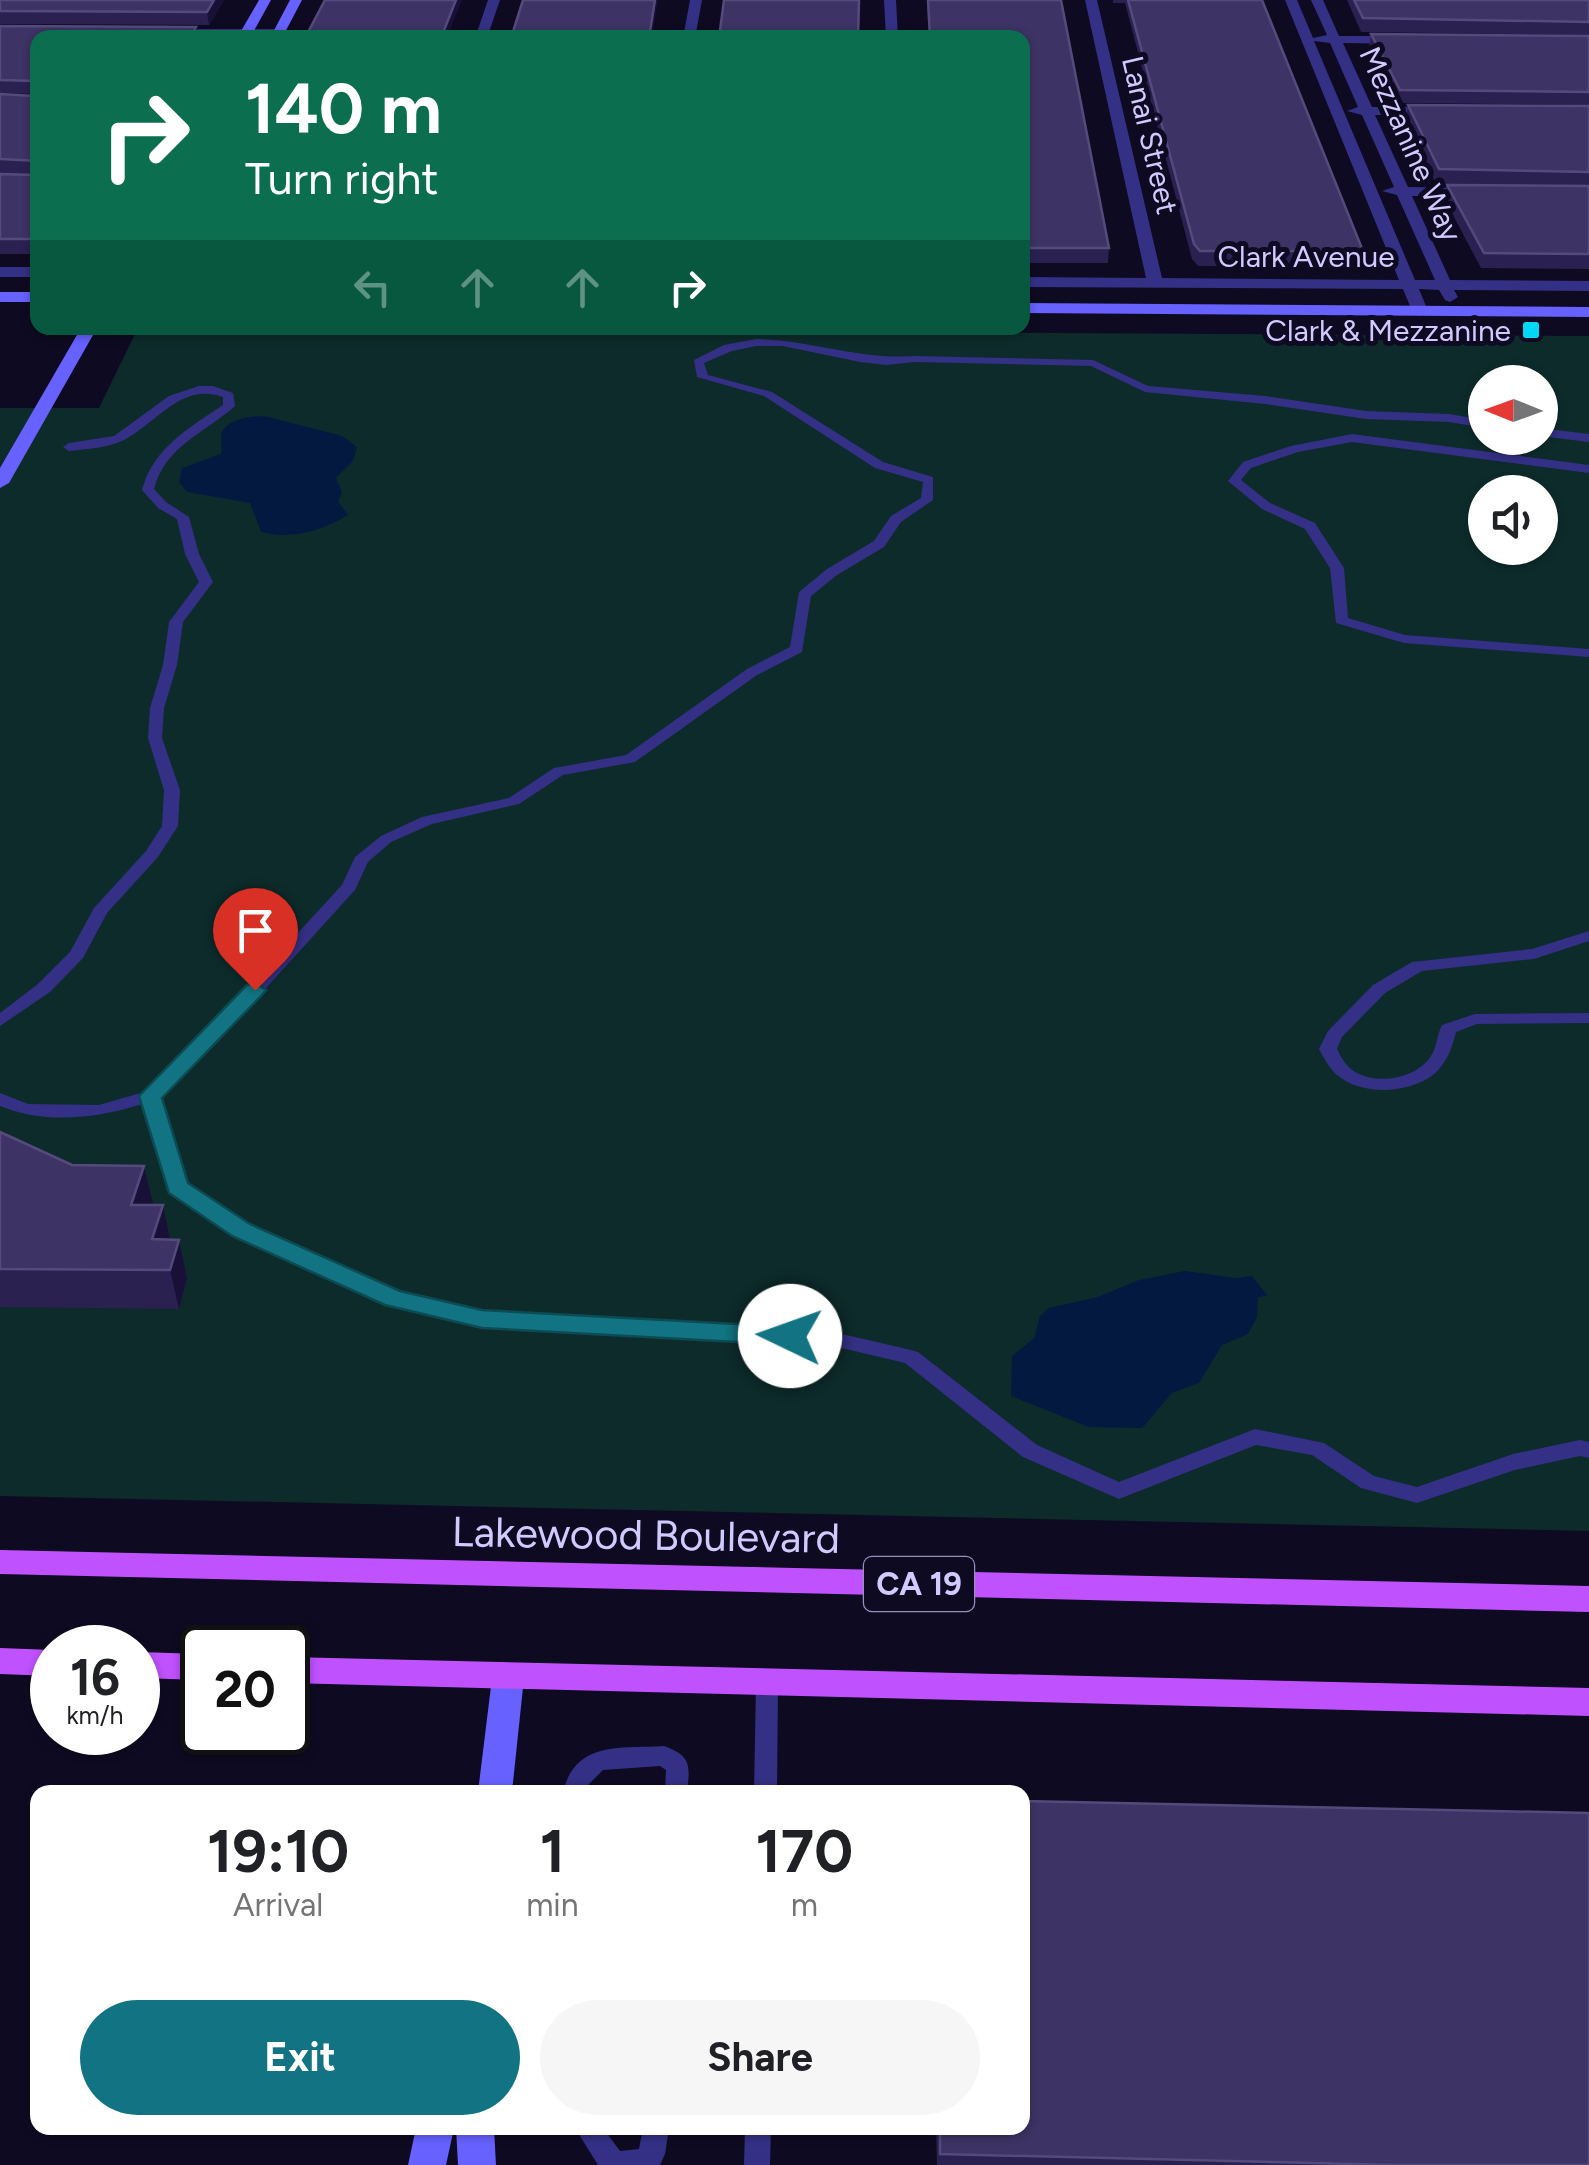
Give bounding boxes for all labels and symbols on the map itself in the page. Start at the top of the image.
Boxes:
street label: Mezzanine Way [1352,41,1471,247]
street label: Lanai Street [1114,52,1186,218]
street label: Clark Avenue [1217,238,1395,275]
place label: Clark & Mezzanine [1265,312,1511,349]
marker: Clark & Mezzanine [1520,319,1542,341]
north arrow [1468,365,1558,455]
pin [213,888,298,991]
position arrow [738,1284,842,1388]
street label: Lakewood Boulevard [451,1506,841,1564]
road number: CA 19 [864,1557,974,1611]
speed limit sign: 20 [180,1625,310,1755]

